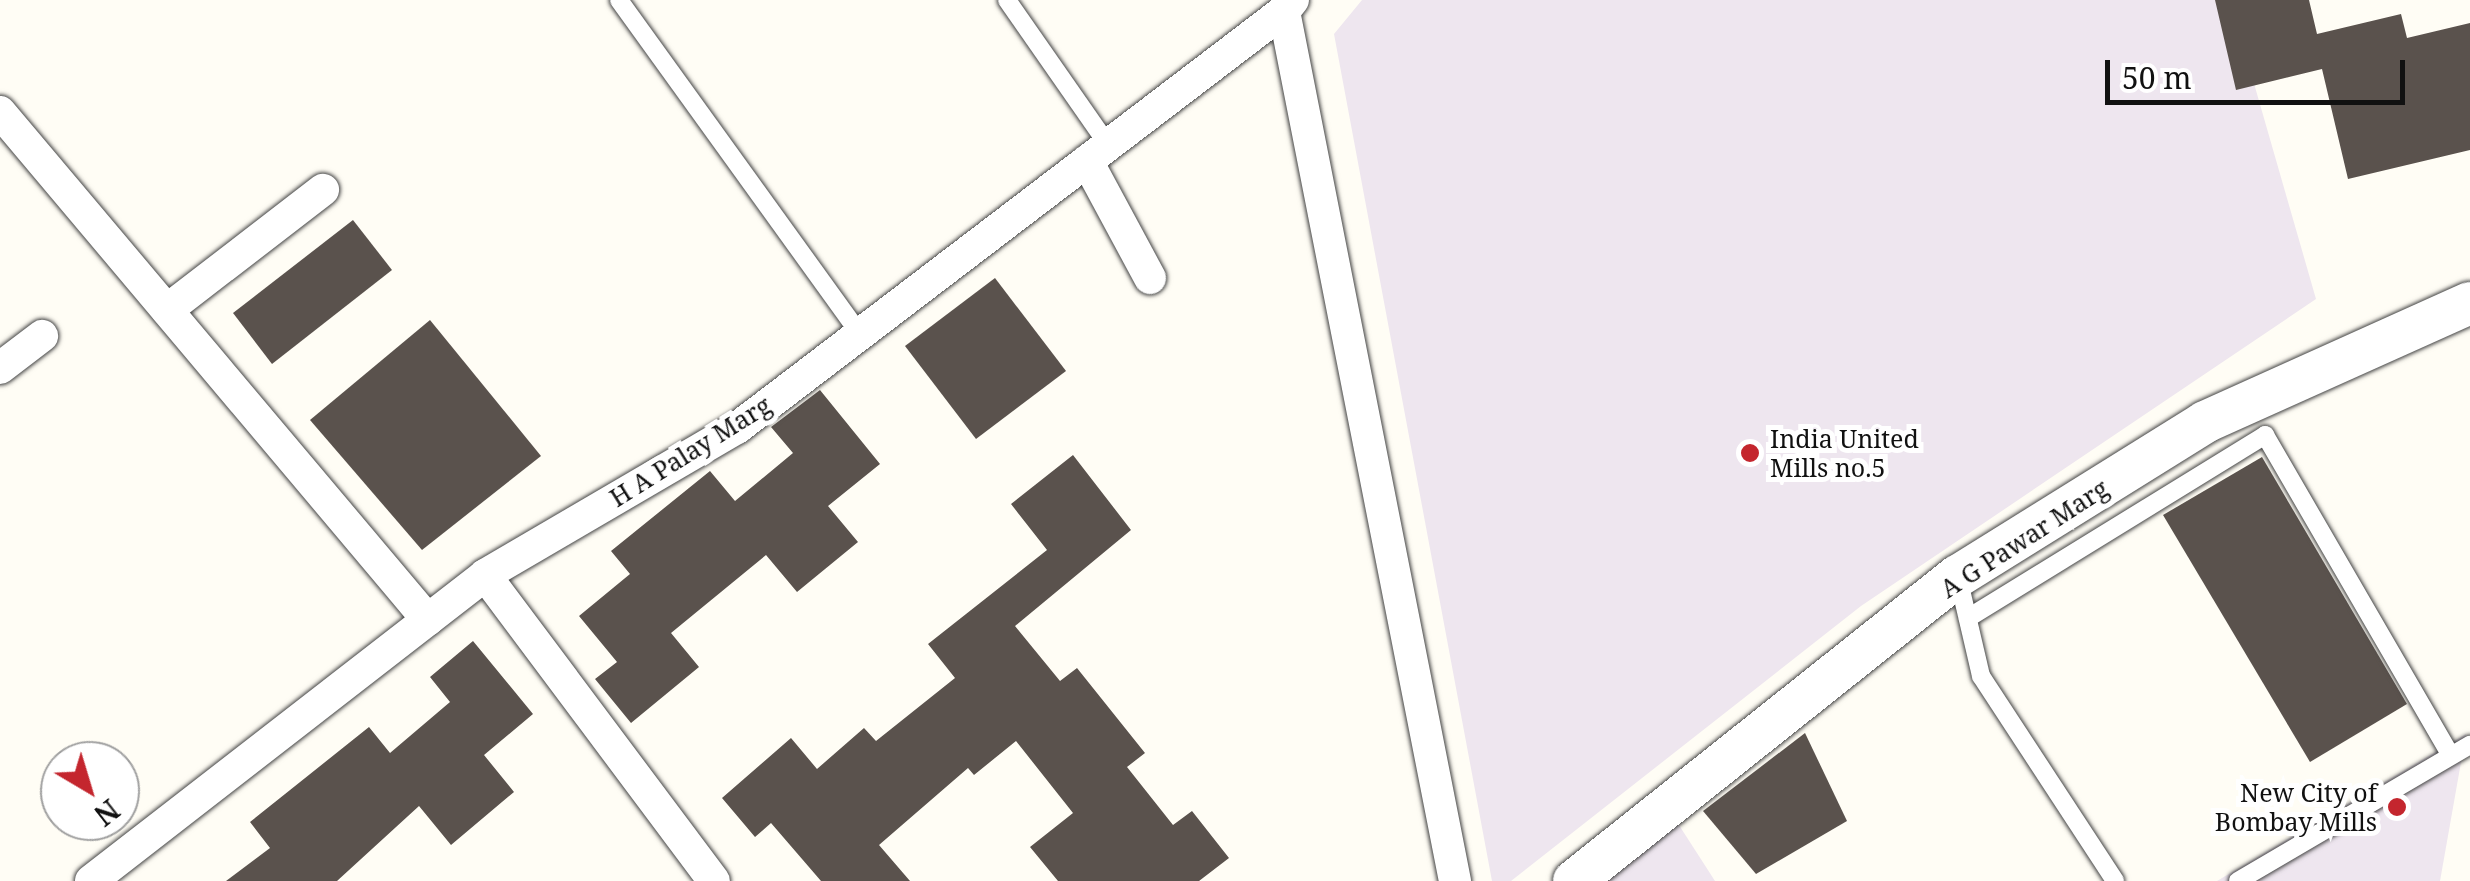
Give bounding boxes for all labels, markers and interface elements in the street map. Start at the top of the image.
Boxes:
scale bar [2110,40,2410,102]
text: 50 m [2122,57,2192,98]
street label: H A Palay Marg [604,389,776,513]
place label: India United Mills no.5 [1770,424,1919,483]
marker: India United Mills no.5 [1739,442,1761,464]
street label: A G Pawar Marg [1934,473,2114,603]
north arrow [40,741,140,841]
place label: New City of Bombay Mills [2215,778,2377,837]
text: N [87,791,128,835]
marker: New City of Bombay Mills [2386,796,2408,818]

